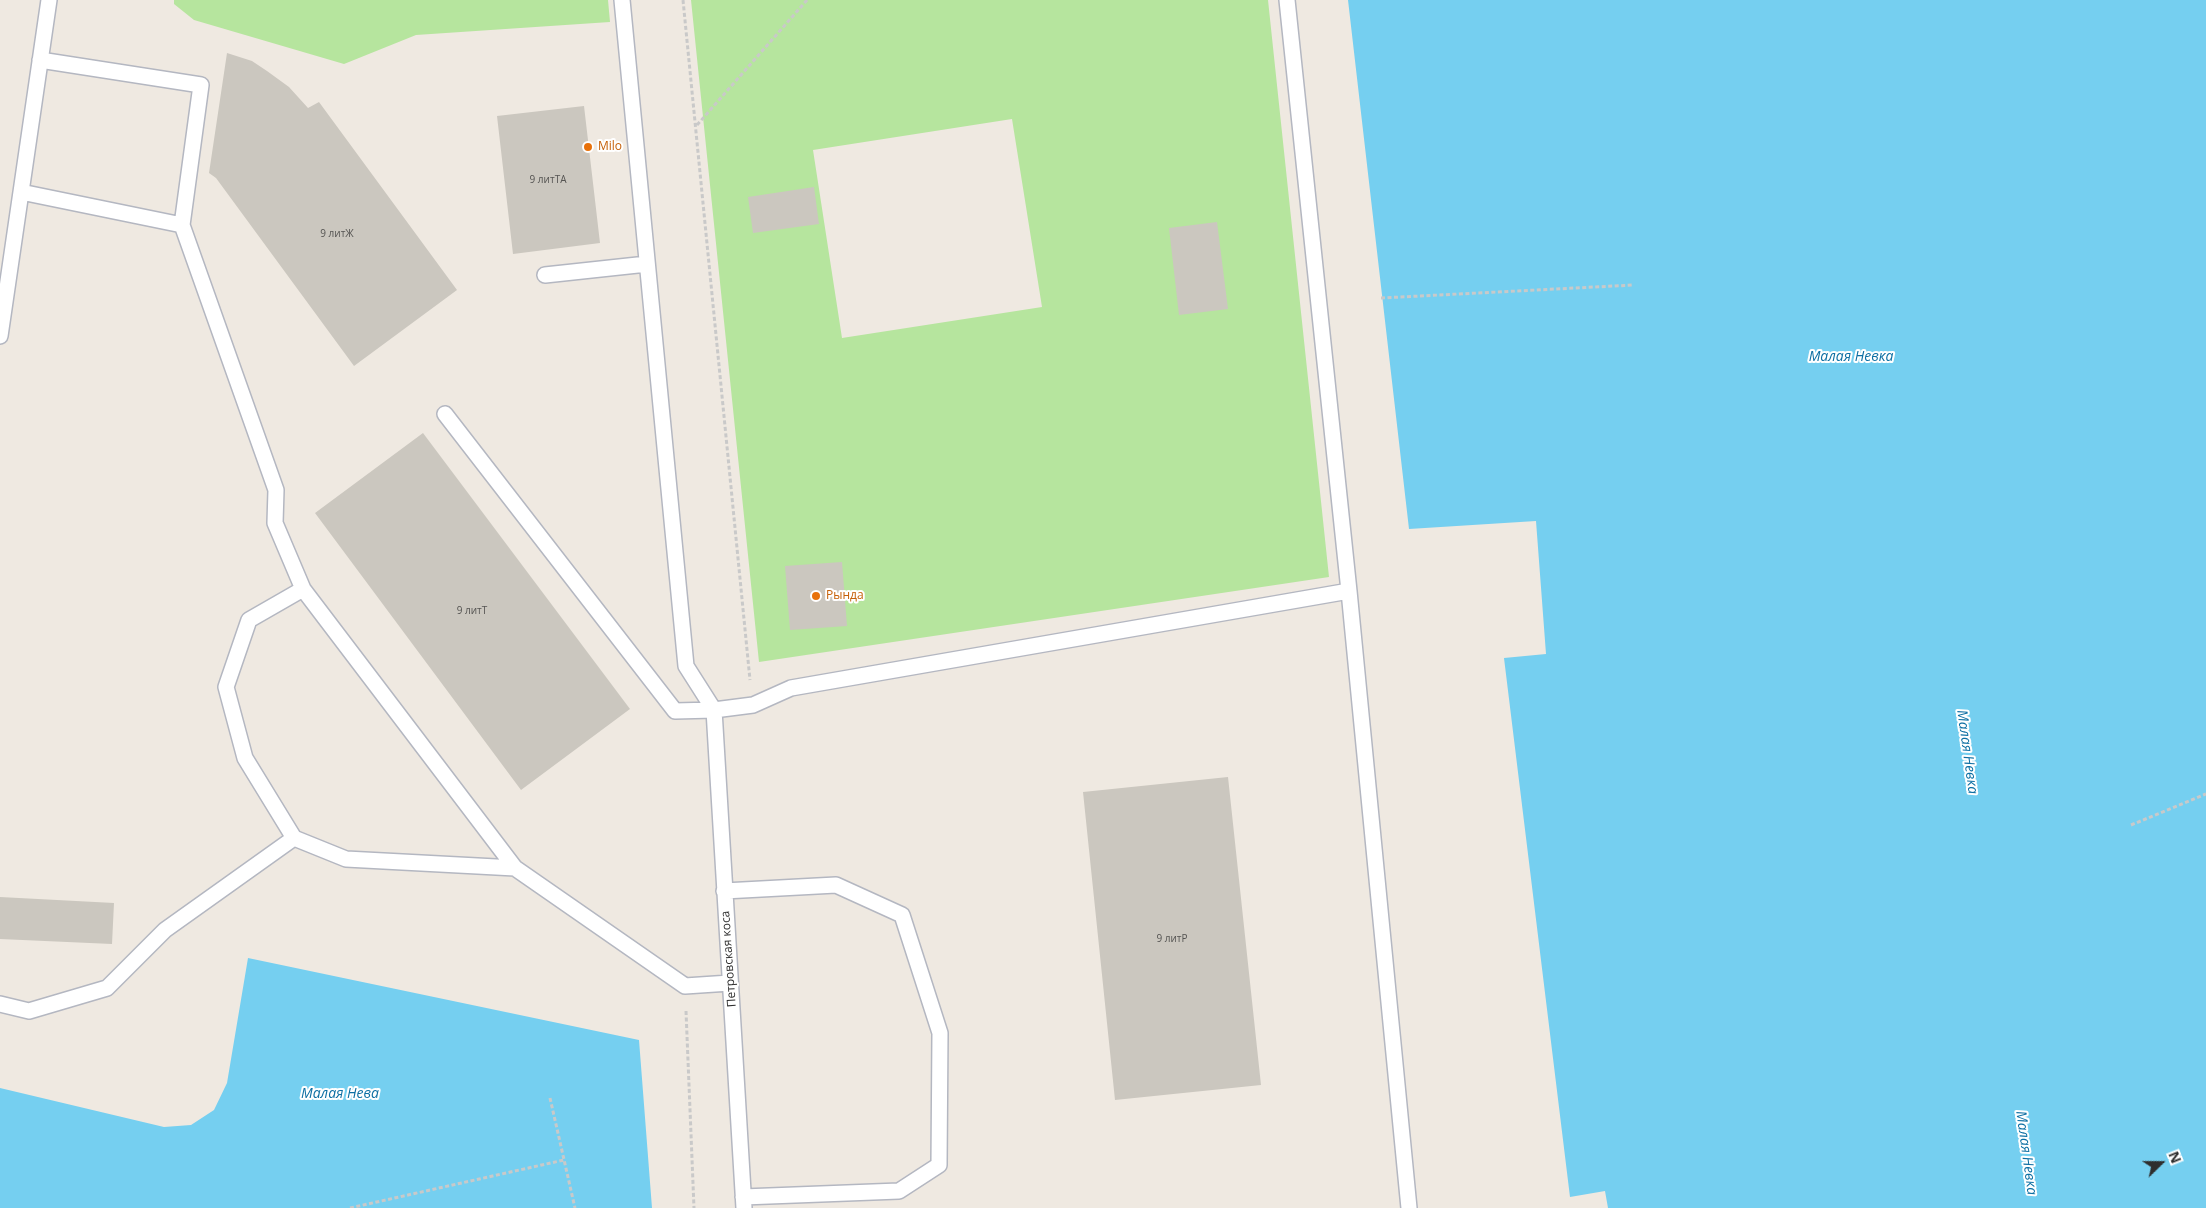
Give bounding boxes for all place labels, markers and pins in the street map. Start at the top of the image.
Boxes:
place label: Milo [598,140,622,154]
marker: Milo [582,141,594,153]
place label: Рында [826,589,864,603]
marker: Рында [810,590,822,602]

